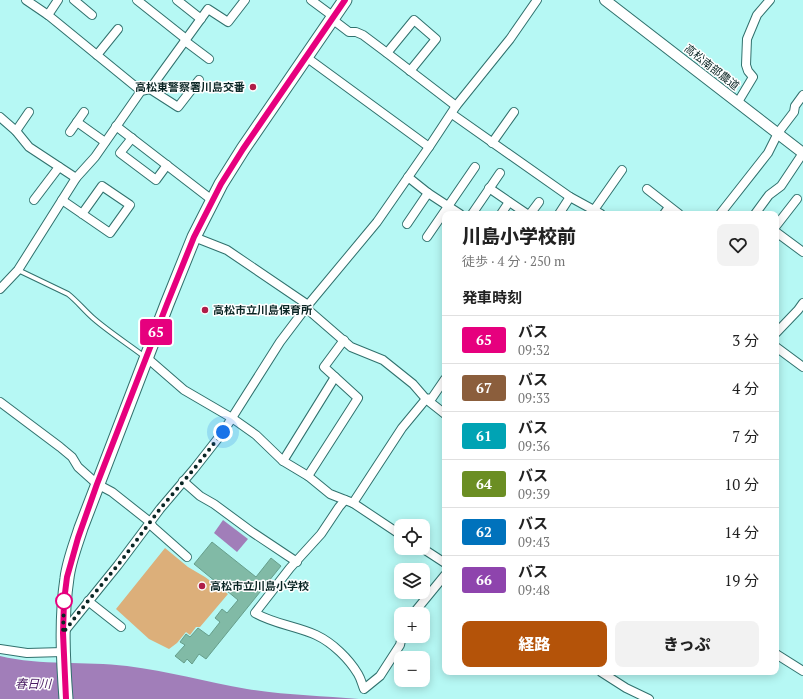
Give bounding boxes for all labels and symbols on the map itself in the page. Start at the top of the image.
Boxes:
street label: 高松南部農道 [682,41,742,93]
place label: 高松東警察署川島交番 [135,80,245,94]
marker: 高松東警察署川島交番 [248,82,258,92]
place label: 高松市立川島保育所 [213,303,312,317]
marker: 高松市立川島保育所 [200,305,210,315]
line badge: 65 [138,319,174,345]
your location [213,422,233,442]
place label: 高松市立川島小学校 [210,579,309,593]
marker: 高松市立川島小学校 [197,581,207,591]
unlabelled marker [55,592,73,610]
water label: 春日川 [15,676,53,691]

